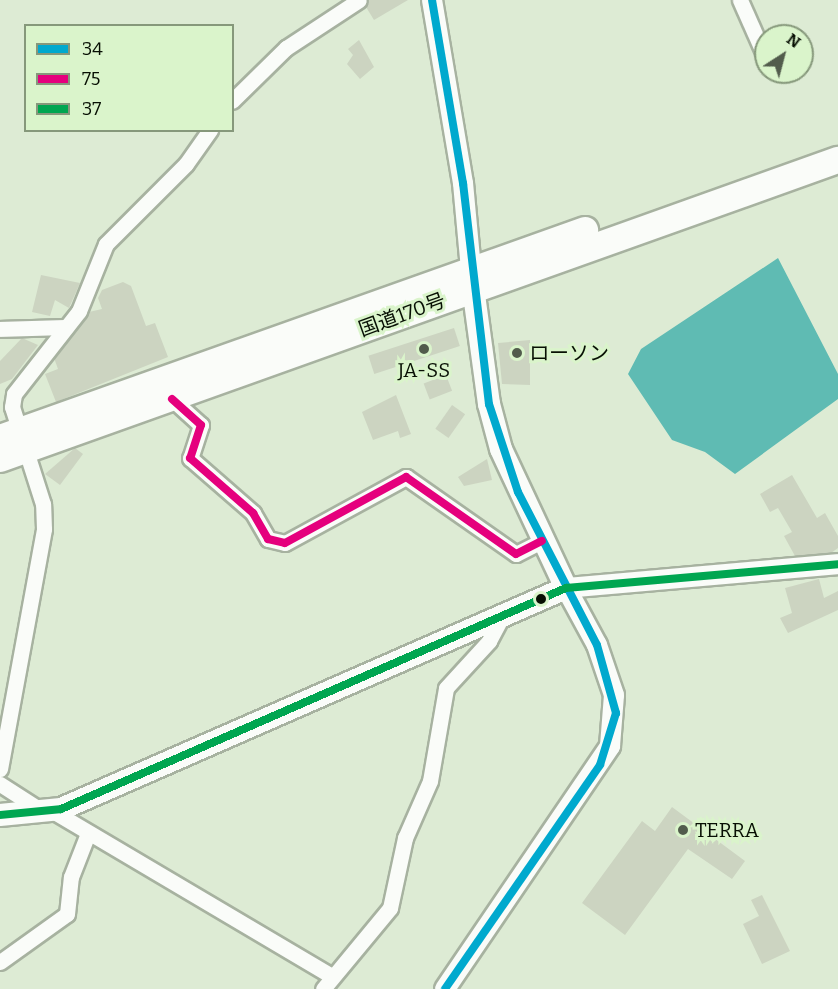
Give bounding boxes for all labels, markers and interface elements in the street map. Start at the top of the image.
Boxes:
legend [24,24,234,132]
north arrow [754,24,814,84]
text: N [783,29,804,52]
text: 34 [82,38,103,60]
text: 75 [82,68,100,90]
text: 37 [82,98,101,120]
street label: 国道170号 [355,288,449,342]
place label: ローソン [529,341,609,365]
marker: JA-SS [417,342,431,356]
marker: ローソン [510,346,524,360]
place label: JA-SS [398,358,450,382]
unlabelled marker [535,593,547,605]
place label: TERRA [695,818,759,842]
marker: TERRA [676,823,690,837]

